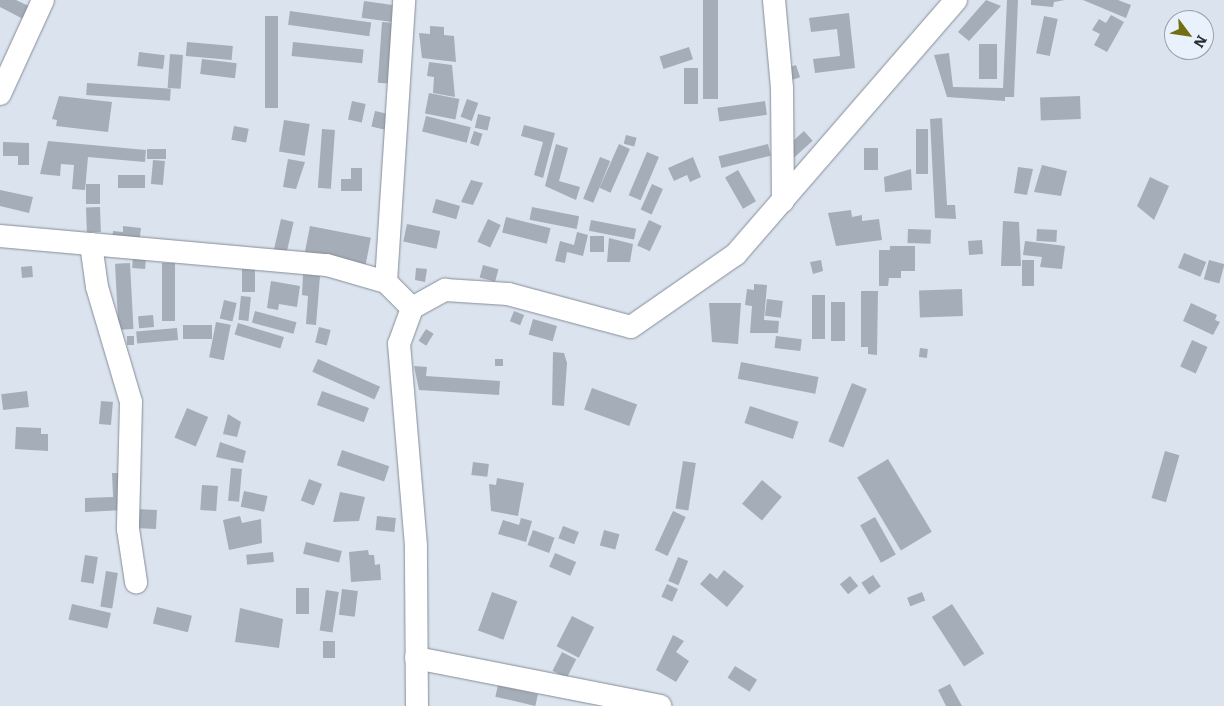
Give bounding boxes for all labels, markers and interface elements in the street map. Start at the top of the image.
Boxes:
north arrow [1164,10,1214,60]
text: N [1189,32,1213,52]

